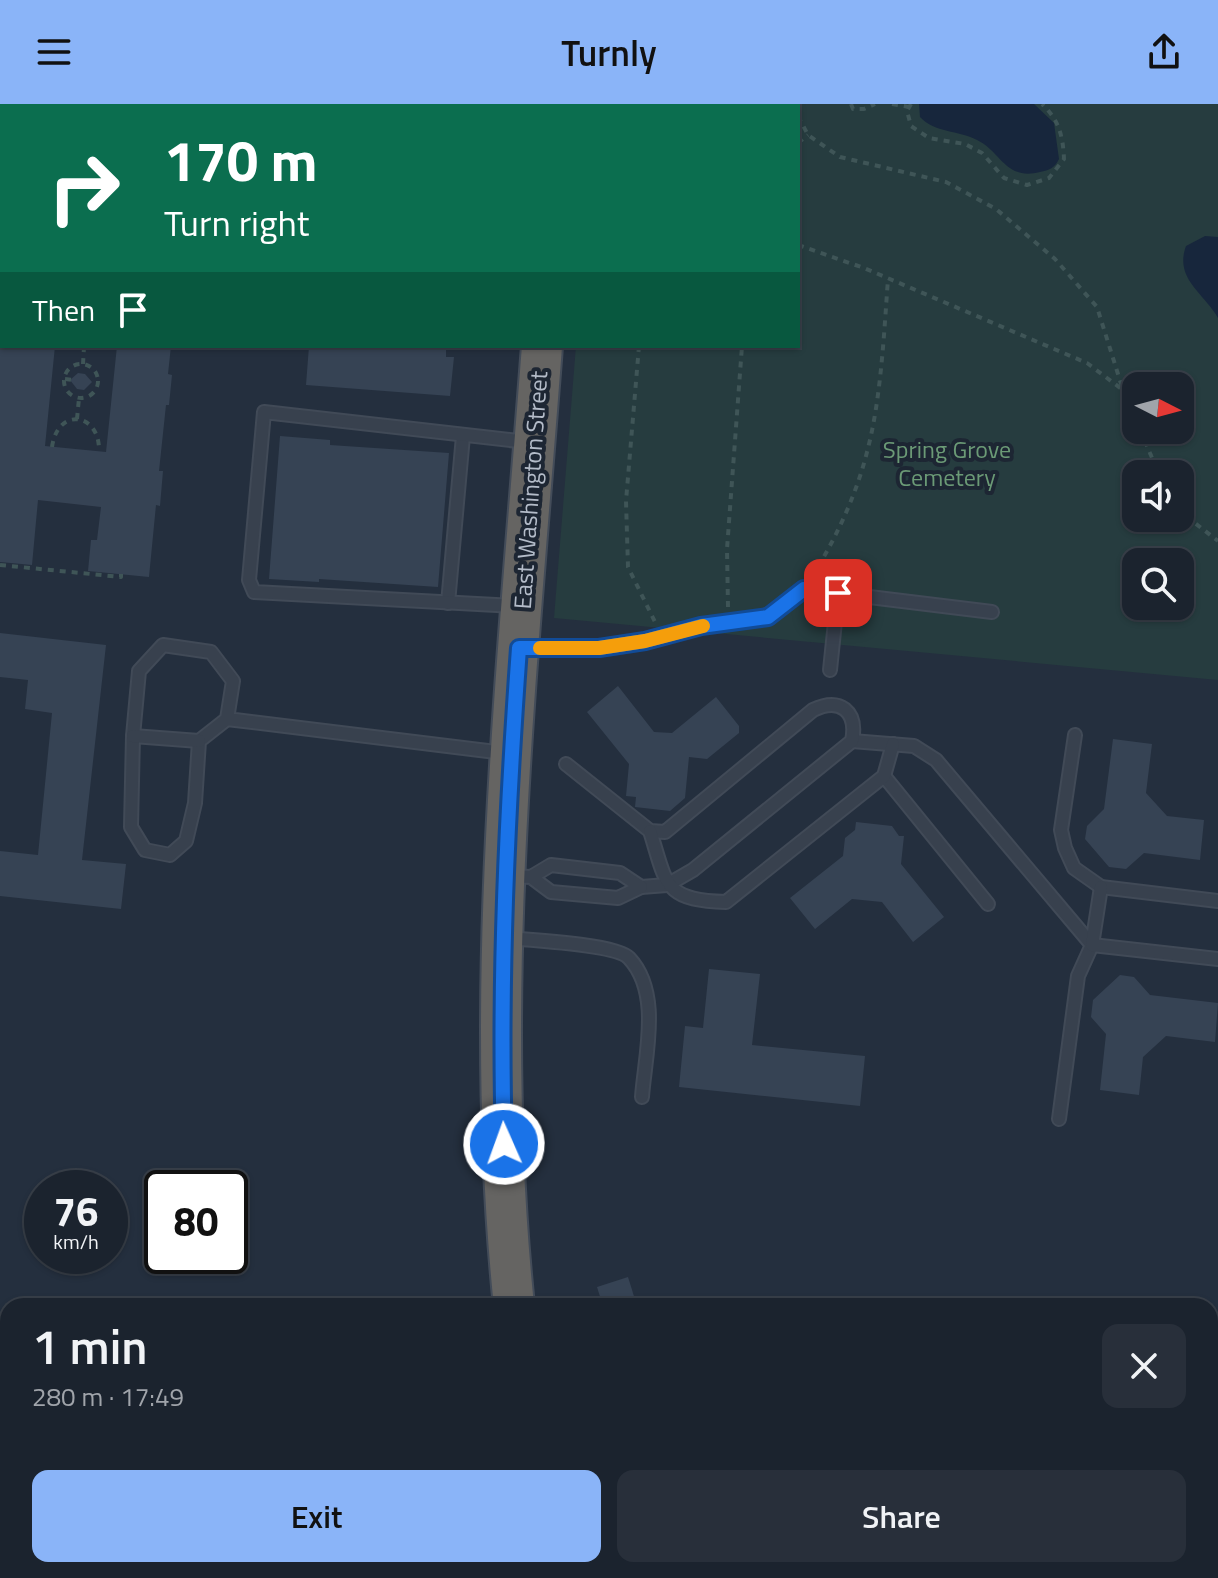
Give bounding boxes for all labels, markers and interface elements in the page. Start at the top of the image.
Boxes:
text: Turnly [561,25,657,80]
icon: menu [32,30,76,74]
icon: share [1142,30,1186,74]
text: 170 m [164,118,317,203]
icon: right [32,136,136,240]
text: Turn right [164,195,309,250]
text: Then [32,287,95,333]
icon: arrive [111,288,155,332]
street label: East Washington Street [504,369,556,610]
north arrow [1122,372,1194,444]
map controls [1122,372,1194,620]
park label: Spring Grove Cemetery [883,431,1011,495]
button: sound [1122,460,1194,532]
button: search [1122,548,1194,620]
pin [804,559,872,627]
icon: arrive [816,571,860,615]
position arrow [462,1102,546,1186]
speed limit sign: 80 [144,1170,248,1274]
text: 76 [54,1181,98,1242]
text: km/h [53,1226,99,1257]
text: 1 min [32,1310,147,1383]
button: close [1102,1324,1186,1408]
text: 280 m · 17:49 [32,1377,184,1416]
button: Exit [32,1470,601,1562]
button: Share [617,1470,1186,1562]

